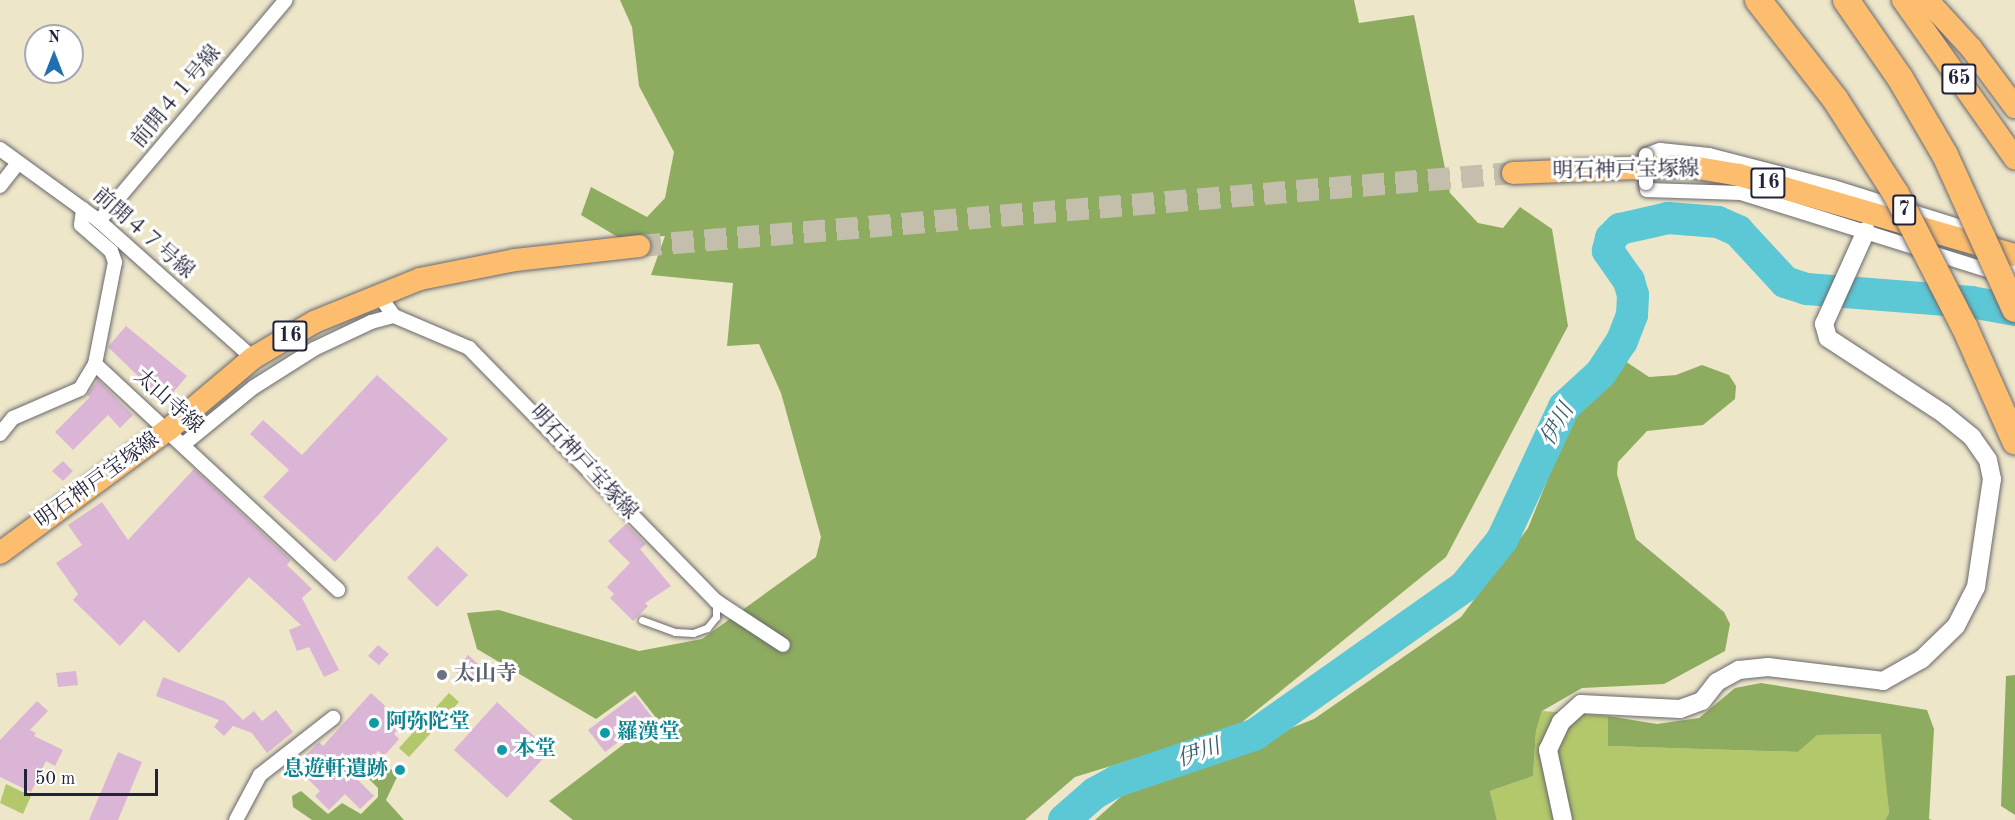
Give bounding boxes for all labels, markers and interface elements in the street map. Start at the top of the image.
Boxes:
north arrow [24,24,84,84]
text: N [48,30,60,46]
street label: 前開４１号線 [127,41,227,153]
road number: 65 [1941,62,1977,96]
street label: 明石神戸宝塚線 [1552,157,1700,185]
road number: 16 [1750,166,1786,200]
street label: 前開４７号線 [87,183,199,285]
road number: 7 [1892,193,1916,227]
road number: 16 [272,319,308,353]
street label: 太山寺線 [128,365,208,439]
water label: 伊川 [1536,399,1580,451]
street label: 明石神戸宝塚線 [524,401,642,525]
street label: 明石神戸宝塚線 [31,428,165,534]
place label: 太山寺 [454,662,517,688]
marker: 太山寺 [435,668,449,682]
place label: 阿弥陀堂 [386,710,470,736]
marker: 阿弥陀堂 [367,716,381,730]
place label: 羅漢堂 [617,720,680,746]
marker: 羅漢堂 [598,726,612,740]
water label: 伊川 [1174,734,1224,774]
place label: 本堂 [514,737,556,763]
marker: 本堂 [495,743,509,757]
scale bar [27,757,160,795]
place label: 息遊軒遺跡 [283,757,388,783]
marker: 息遊軒遺跡 [393,763,407,777]
text: 50 m [35,770,75,788]

